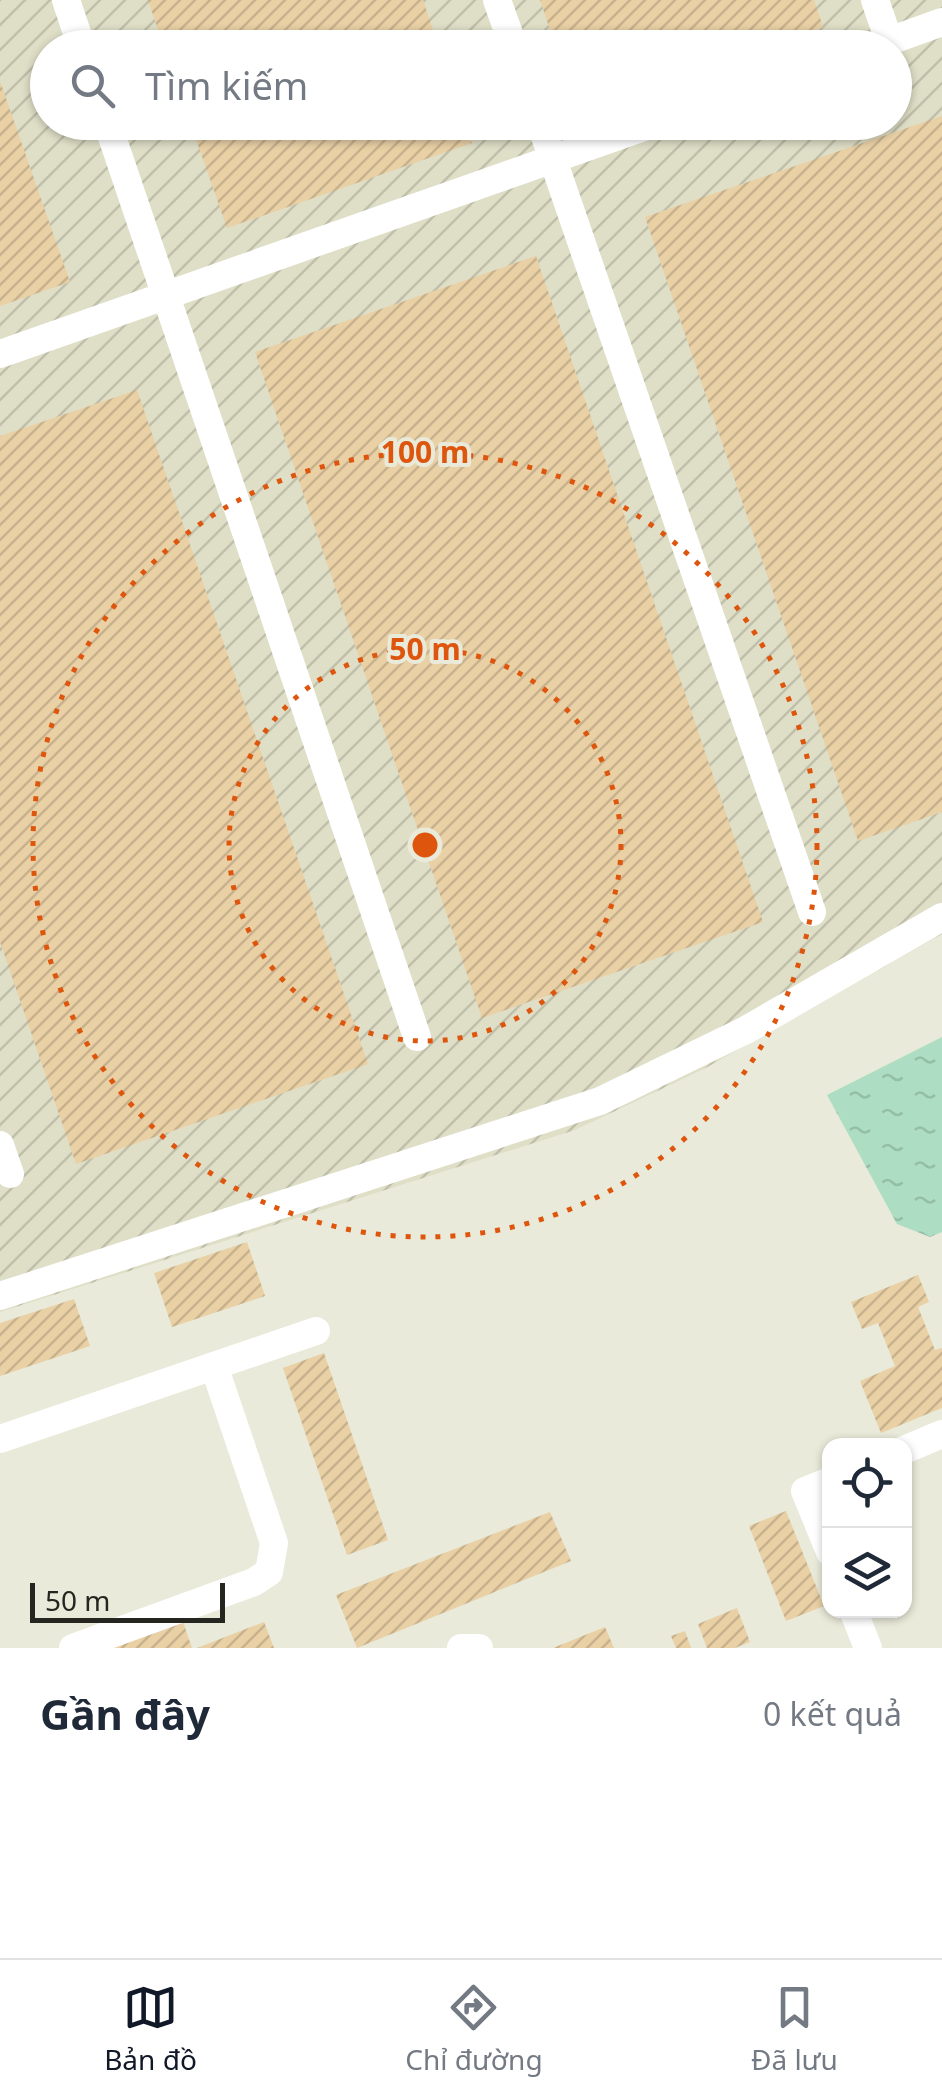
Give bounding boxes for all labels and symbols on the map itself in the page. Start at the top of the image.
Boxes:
text: 100 m [381,431,469,472]
text: 50 m [389,628,461,669]
centre of rings [407,827,443,863]
scale bar [30,1578,225,1622]

